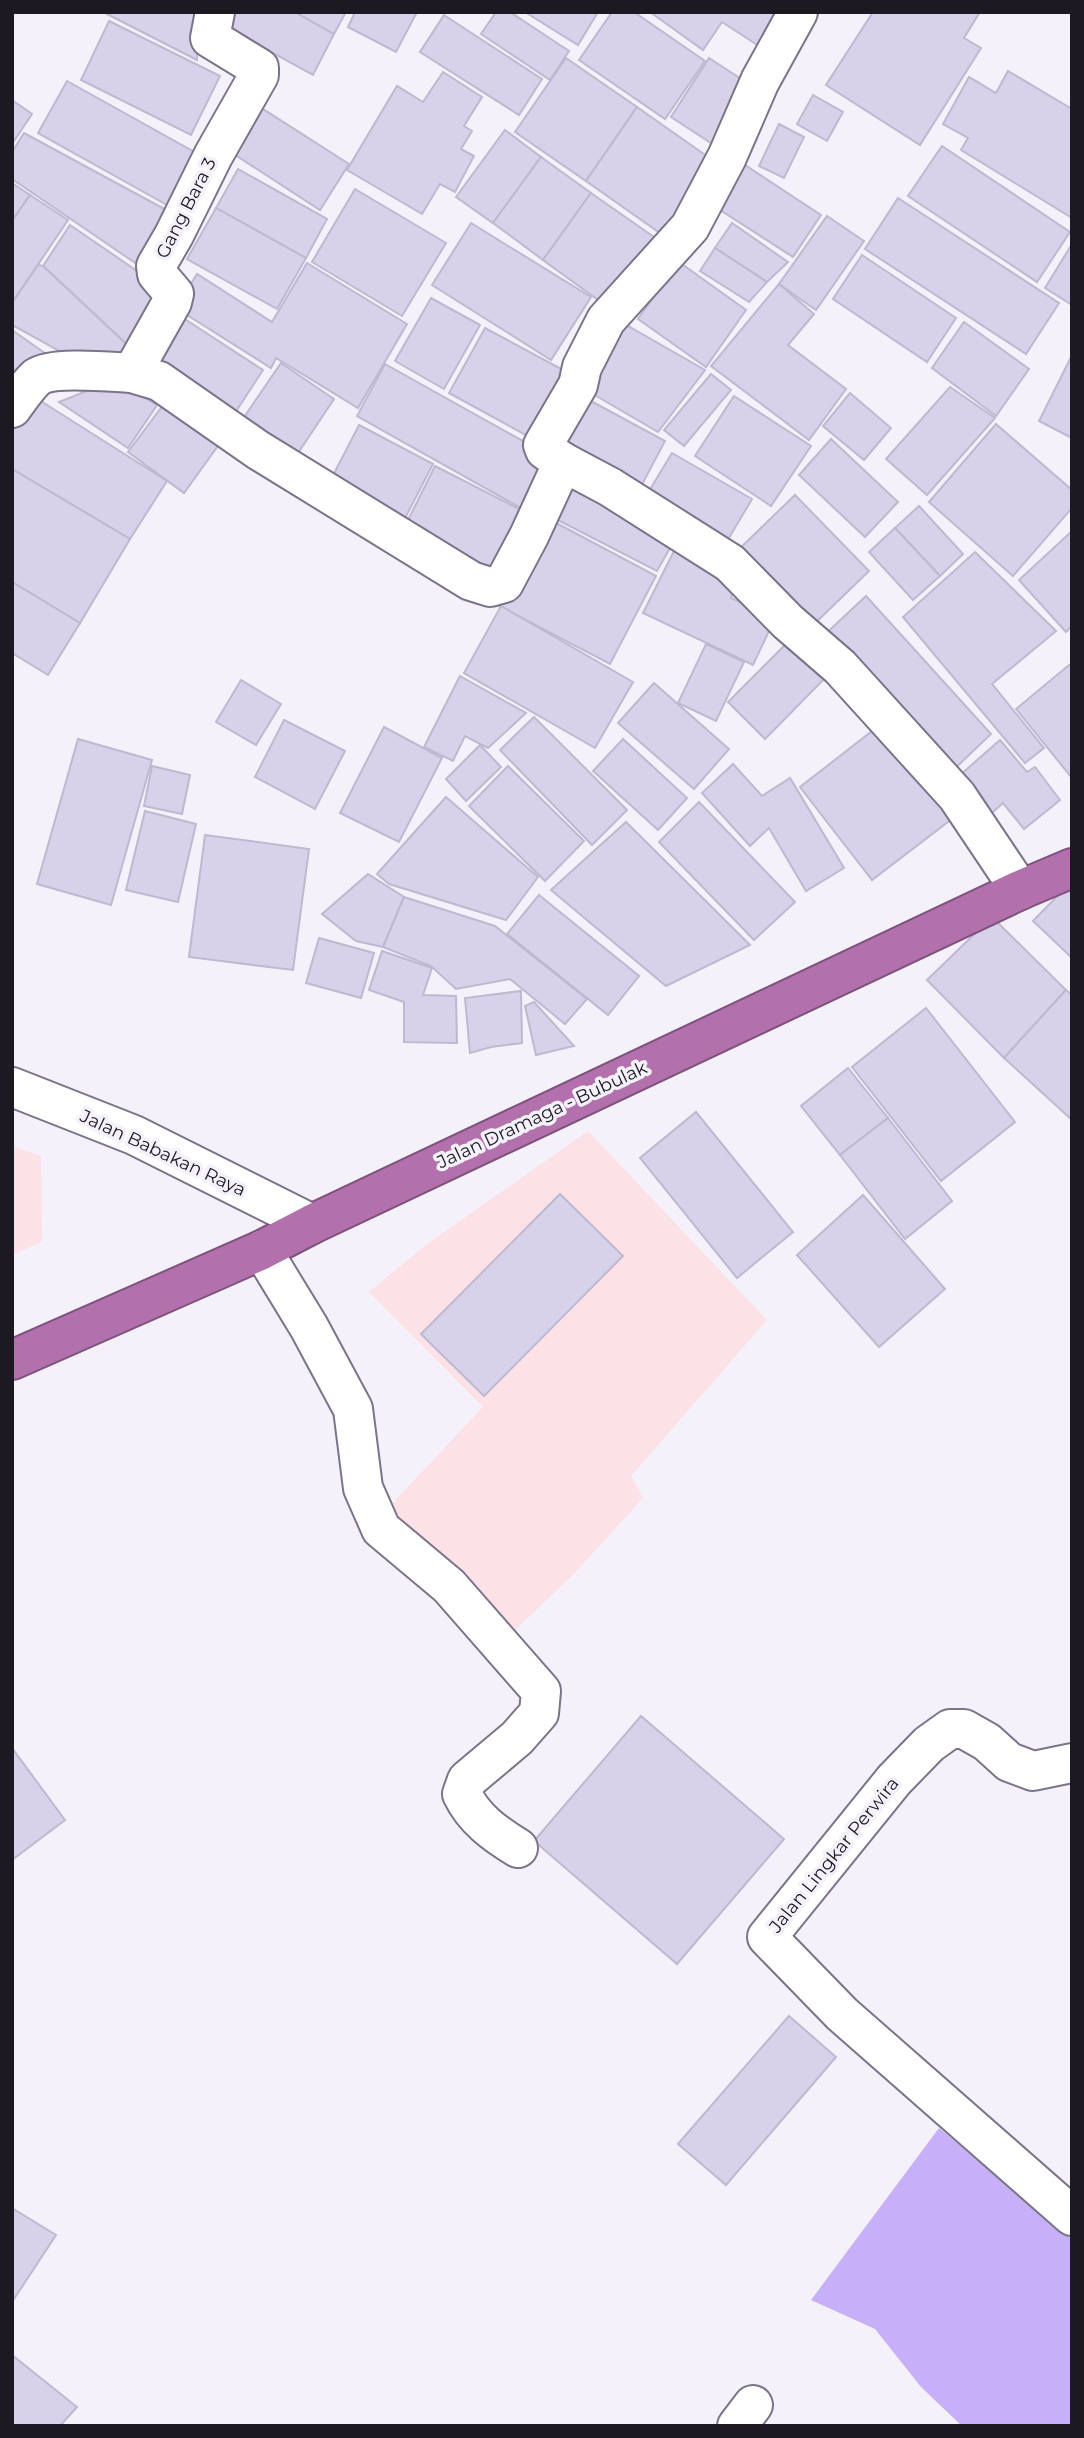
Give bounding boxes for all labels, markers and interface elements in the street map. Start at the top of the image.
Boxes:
street label: Gang Bara 3 [151,154,221,262]
street label: Jalan Dramaga - Bubulak [433,1057,651,1174]
street label: Jalan Babakan Raya [76,1105,249,1201]
street label: Jalan Lingkar Perwira [764,1773,904,1938]

